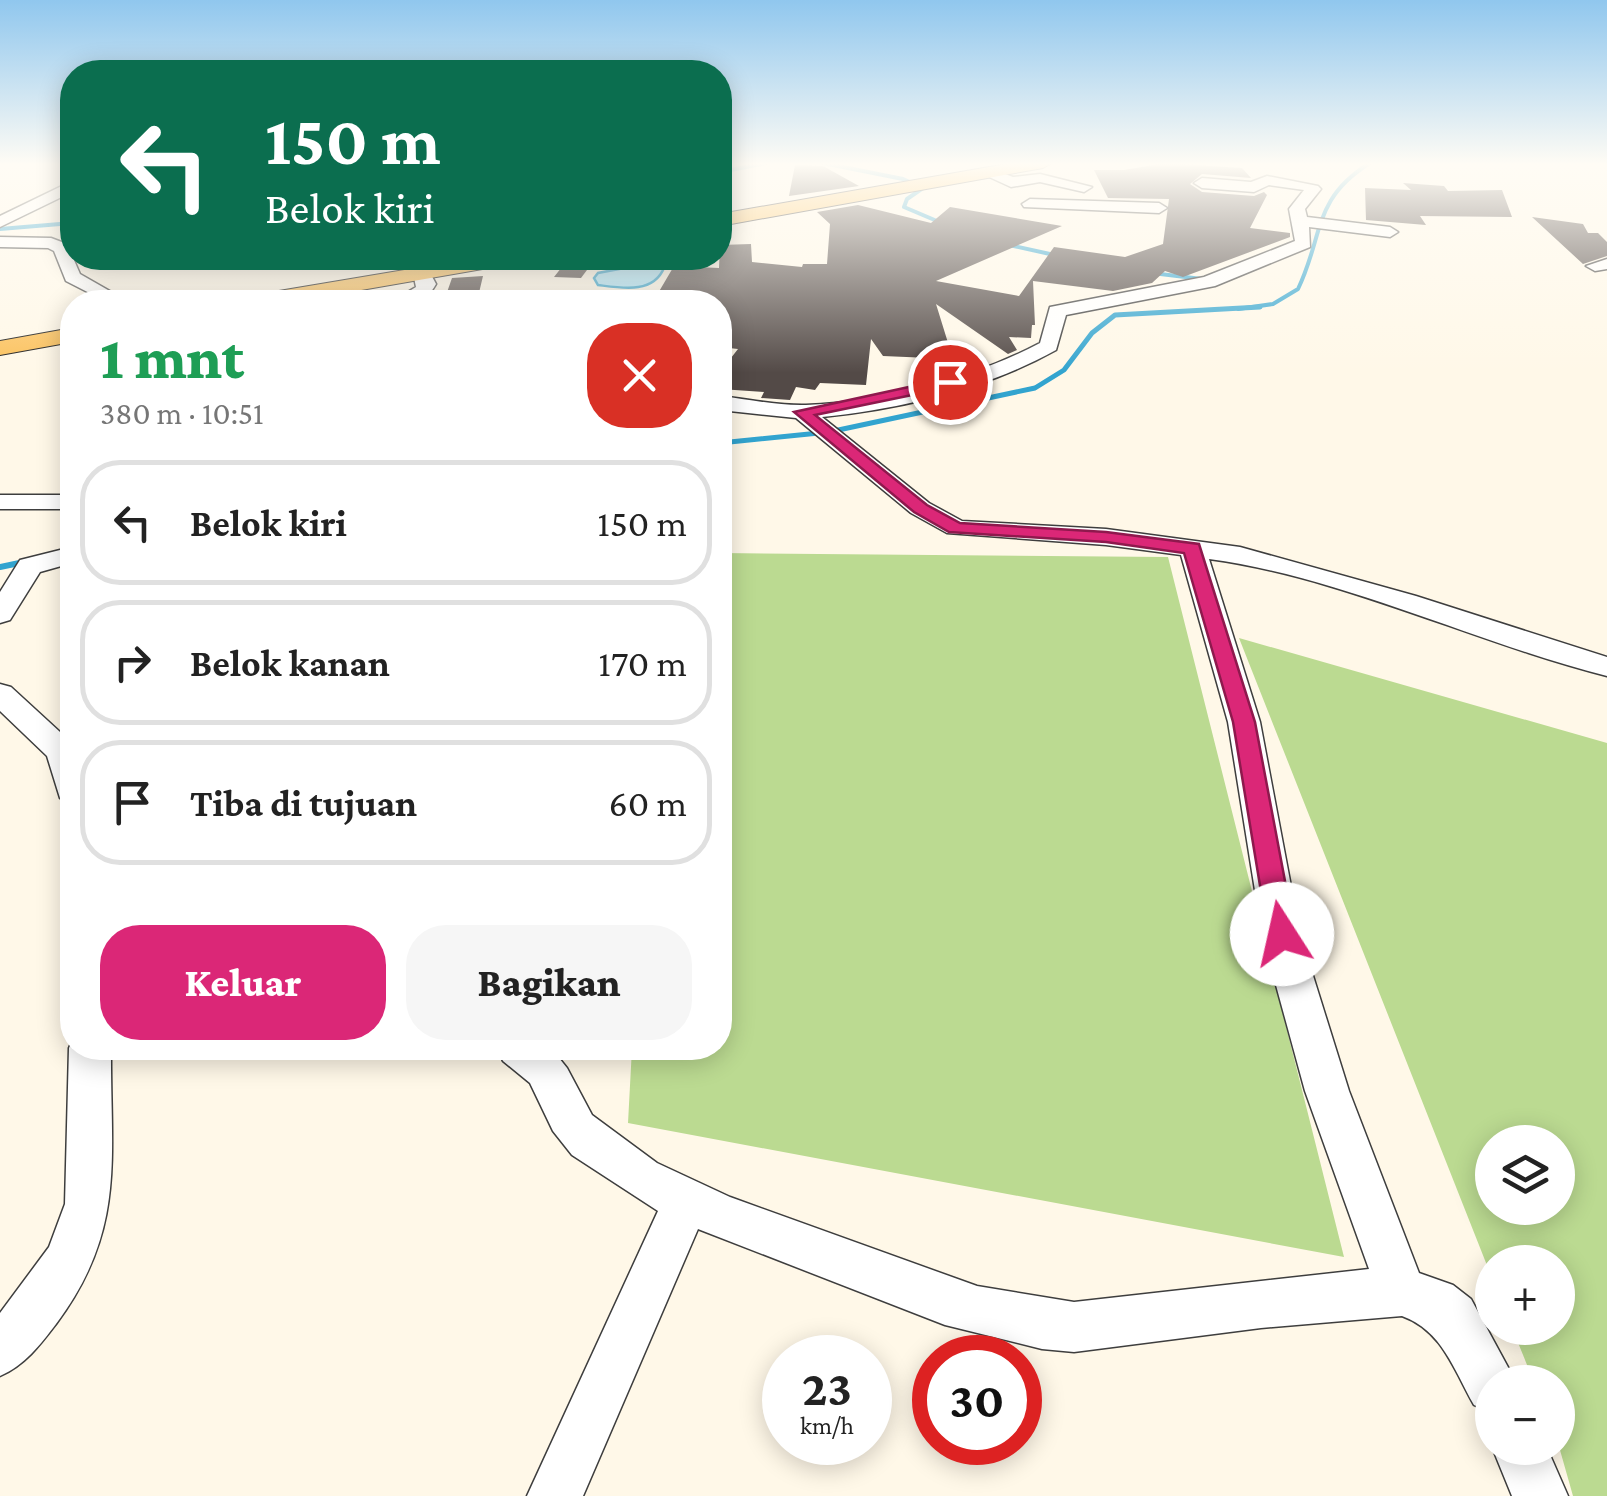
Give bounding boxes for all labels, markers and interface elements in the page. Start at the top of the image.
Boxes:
icon: left [100,100,230,230]
text: 150 m [265,101,441,179]
text: Belok kiri [265,183,435,233]
button: close [587,323,692,428]
text: 1 mnt [100,324,244,391]
pin [908,340,993,425]
icon: arrive [923,355,978,410]
text: 380 m · 10:51 [100,395,264,431]
icon: left [105,495,160,550]
text: Belok kiri [190,502,347,544]
text: 150 m [597,502,687,544]
icon: right [105,635,160,690]
text: Belok kanan [190,642,390,684]
text: 170 m [598,642,687,684]
icon: arrive [105,775,160,830]
text: Tiba di tujuan [190,782,417,824]
text: 60 m [609,782,687,824]
position arrow [1230,882,1334,986]
button: Keluar [100,925,386,1040]
button: Bagikan [406,925,692,1040]
map controls [1475,1125,1575,1465]
button: layers [1475,1125,1575,1225]
button: + [1475,1245,1575,1345]
speed limit sign: 30 [912,1335,1042,1465]
text: 23 [802,1360,852,1416]
button: − [1475,1365,1575,1465]
text: km/h [800,1412,854,1439]

